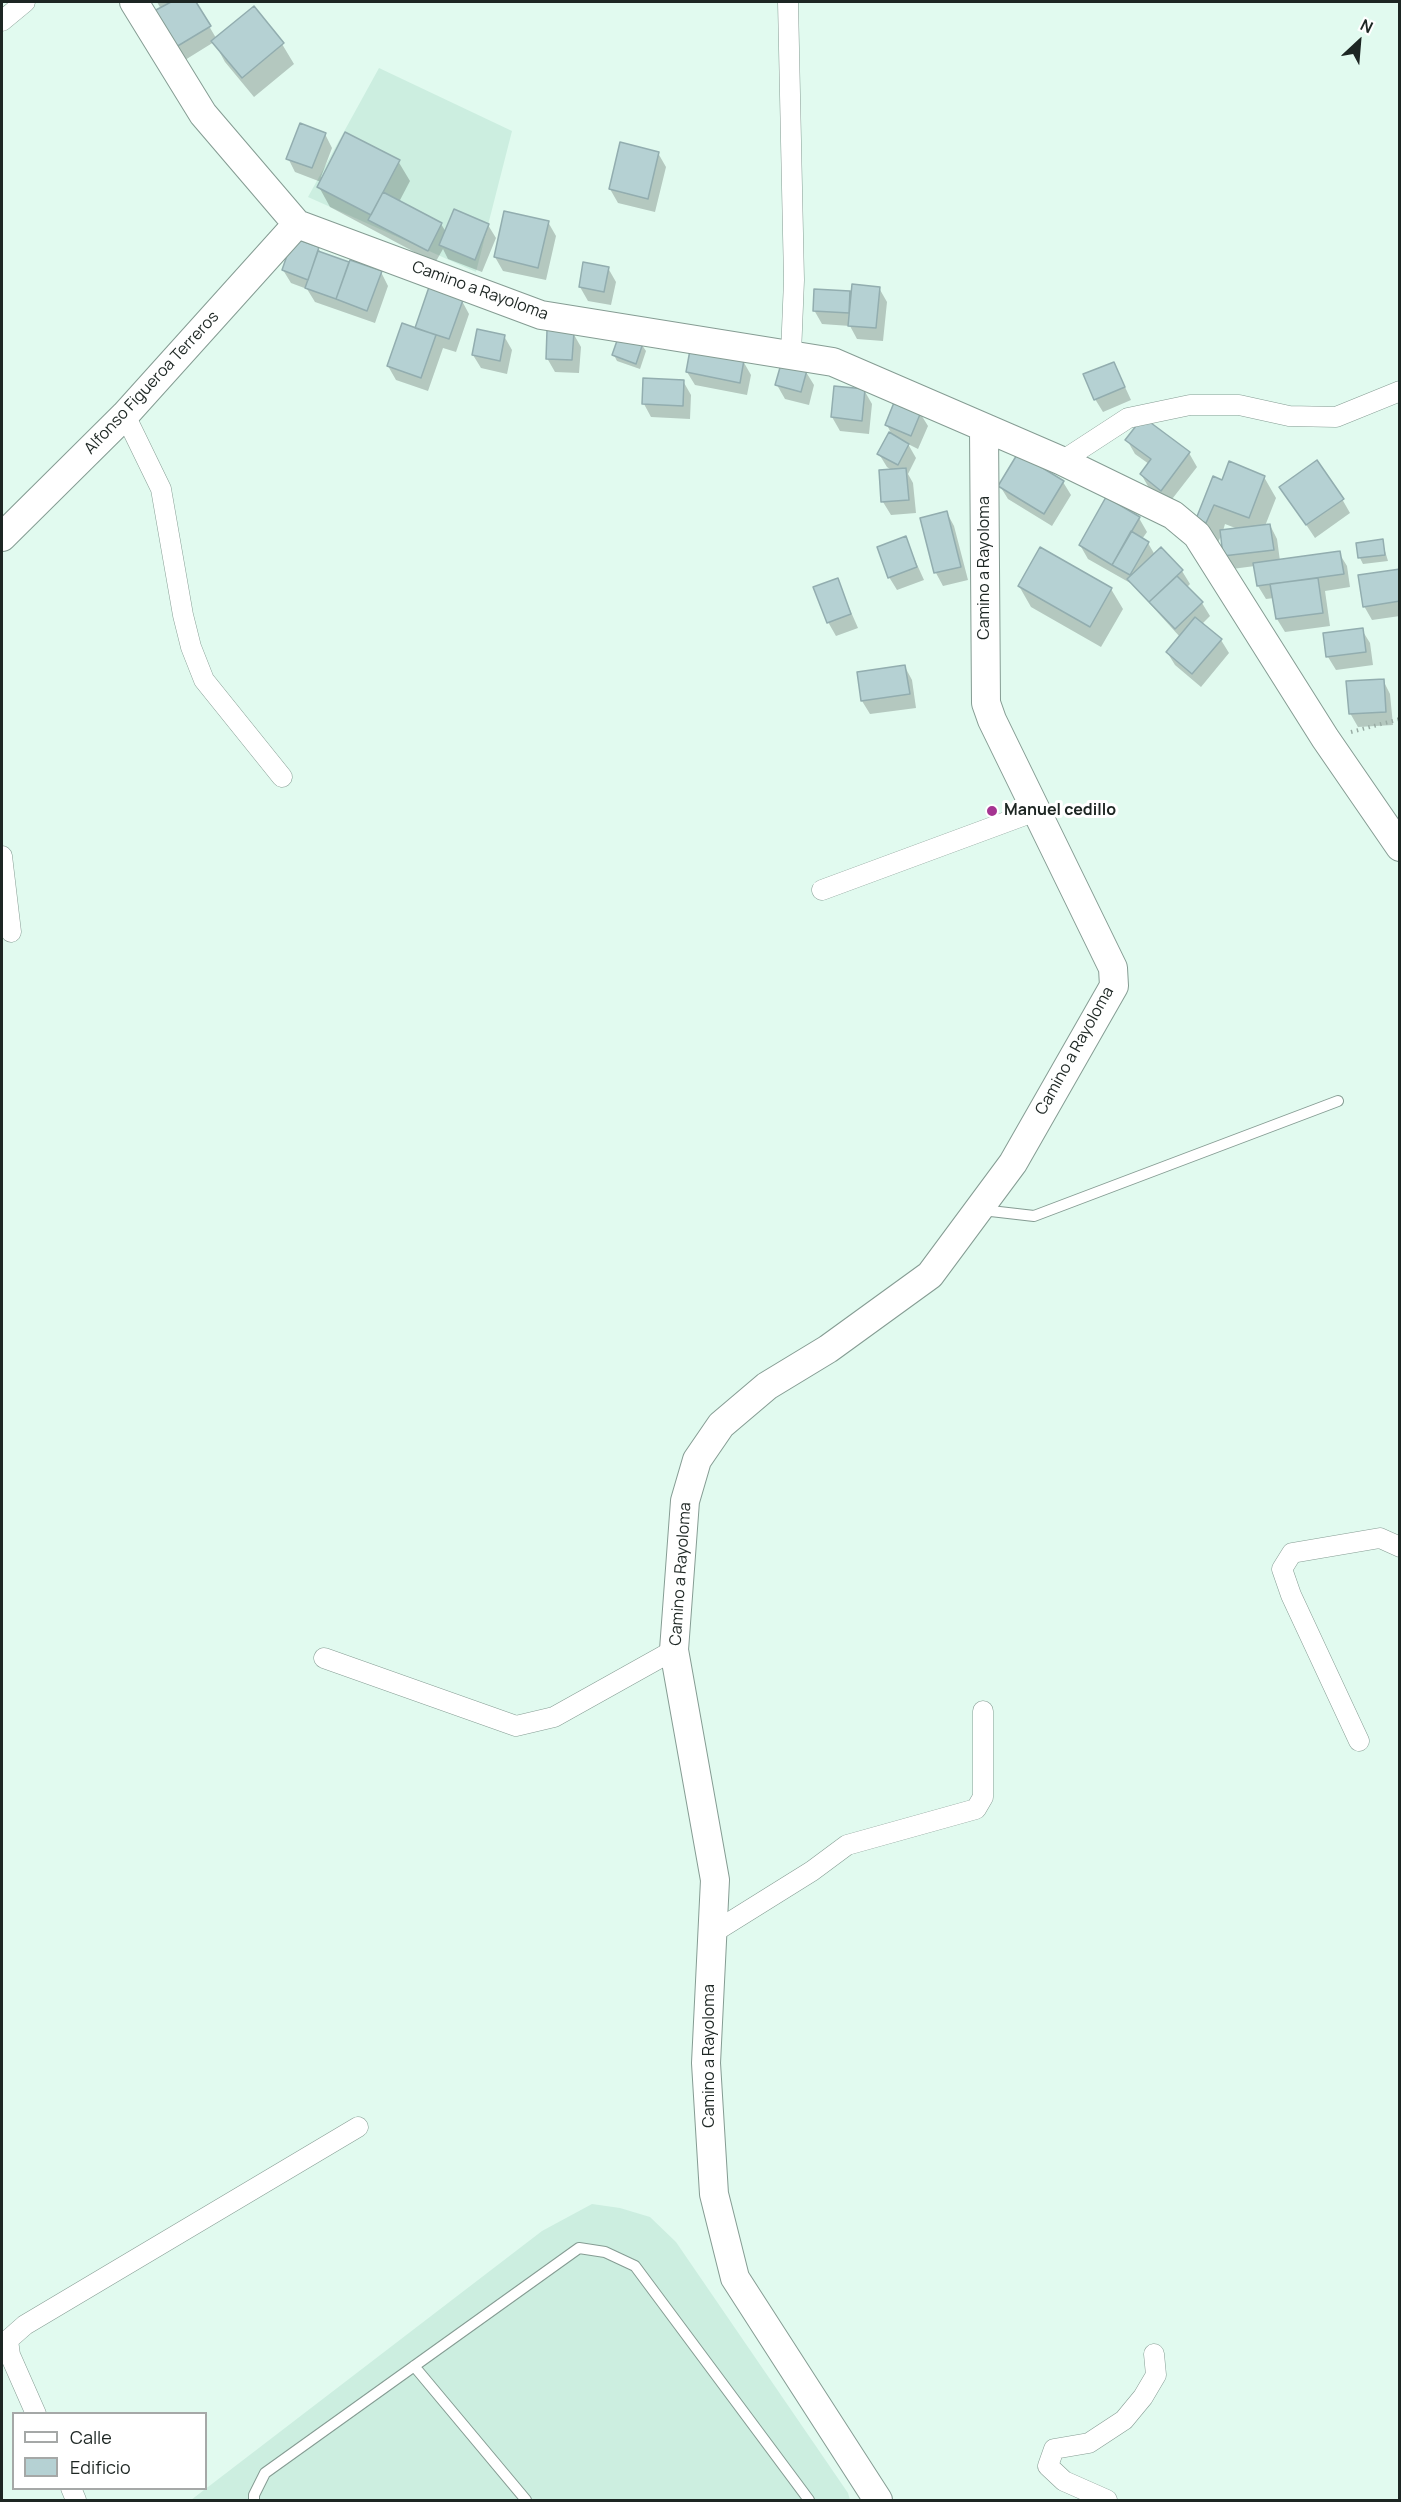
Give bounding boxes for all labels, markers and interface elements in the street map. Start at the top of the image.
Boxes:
north arrow [1329,12,1389,72]
text: N [1357,13,1377,38]
street label: Camino a Rayoloma [409,257,551,325]
street label: Alfonso Figueroa Terreros [81,308,223,458]
street label: Camino a Rayoloma [975,496,995,640]
place label: Manuel cedillo [1004,801,1116,821]
marker: Manuel cedillo [985,804,999,818]
street label: Camino a Rayoloma [1032,984,1118,1118]
street label: Camino a Rayoloma [666,1502,696,1646]
street label: Camino a Rayoloma [700,1984,720,2128]
legend [12,2412,207,2490]
text: Calle [70,2425,112,2449]
text: Edificio [70,2455,131,2479]

